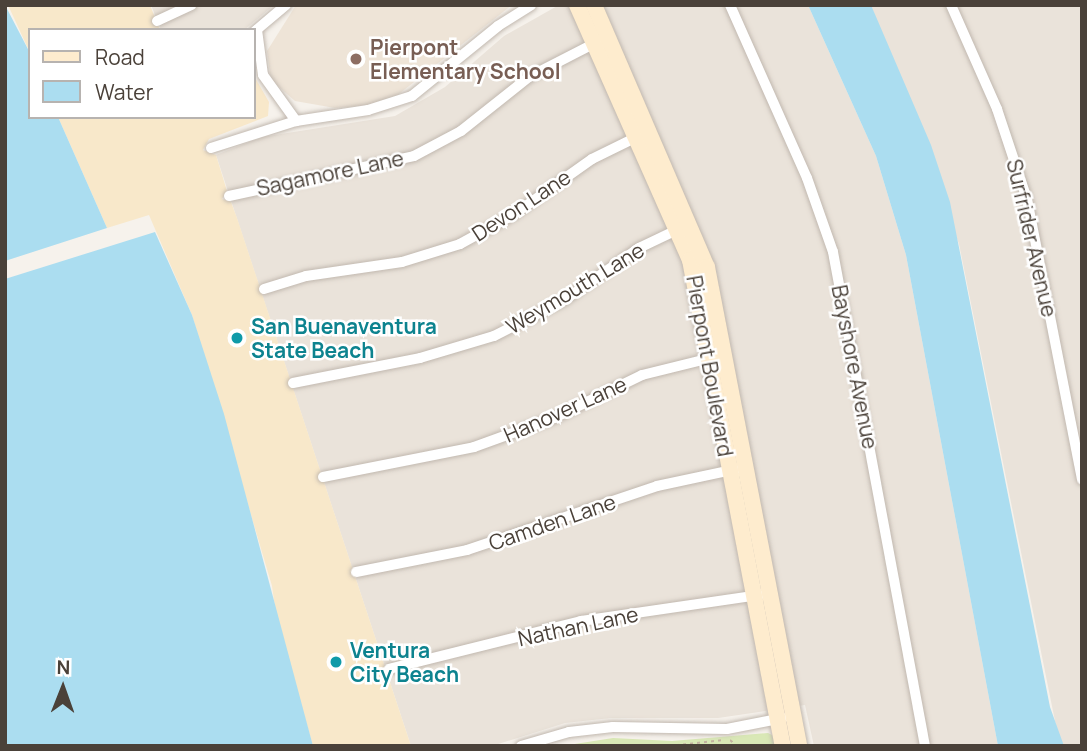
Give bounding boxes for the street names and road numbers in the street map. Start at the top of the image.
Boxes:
street label: Sagamore Lane [254,145,406,201]
street label: Surfrider Avenue [1002,157,1062,319]
street label: Devon Lane [467,164,575,246]
street label: Weymouth Lane [502,237,648,339]
street label: Pierpont Boulevard [682,274,738,458]
street label: Bayshore Avenue [827,283,883,451]
street label: Hanover Lane [500,371,630,447]
street label: Camden Lane [485,489,619,555]
street label: Nathan Lane [516,601,640,651]

